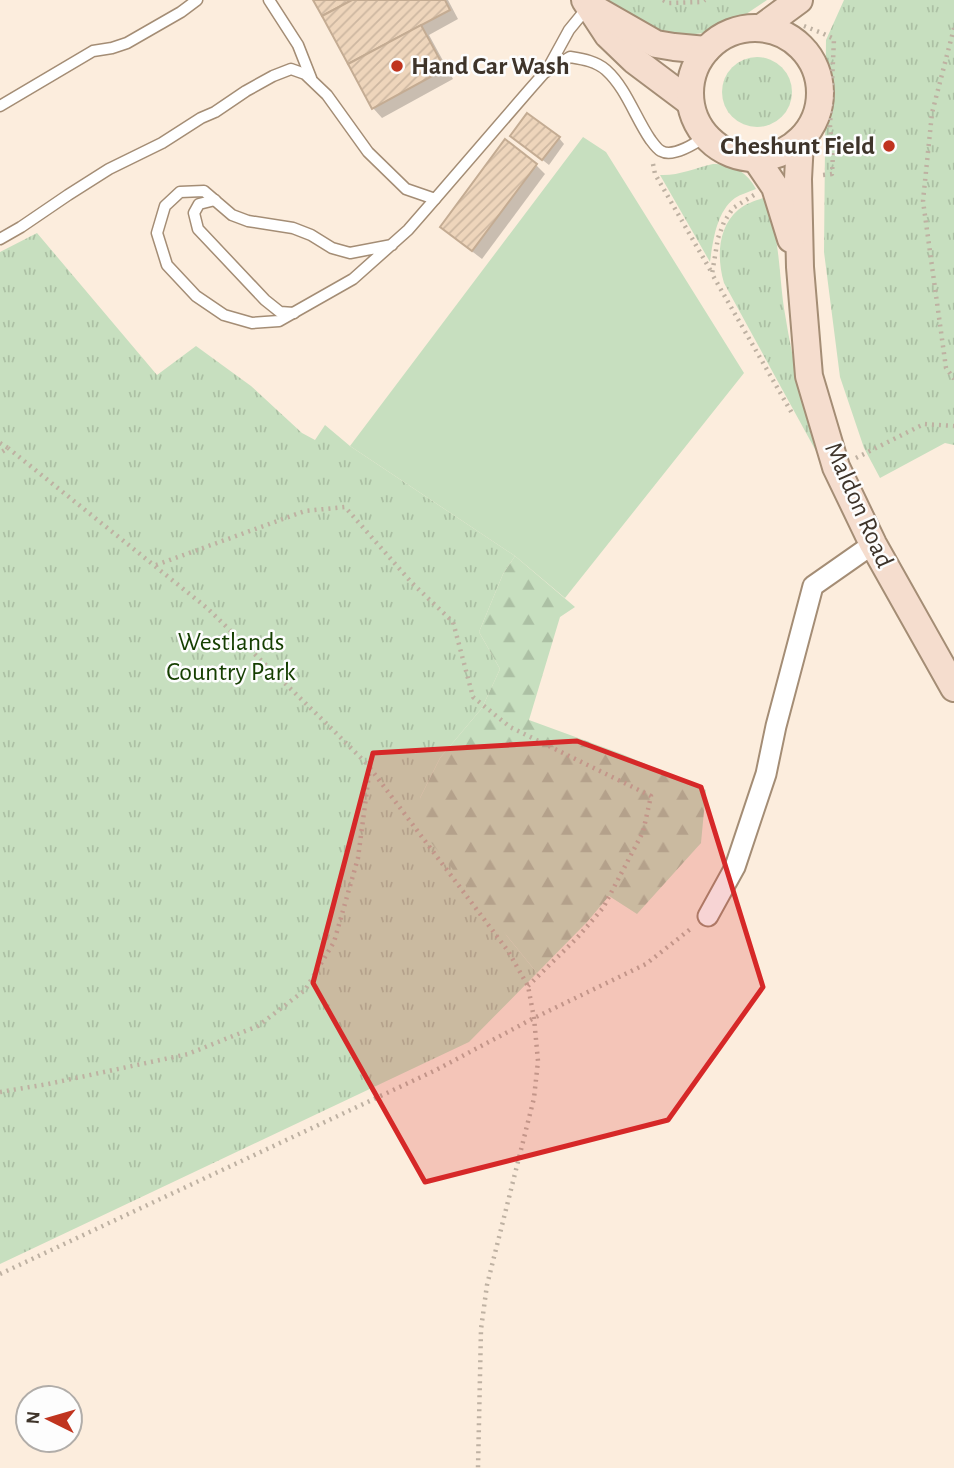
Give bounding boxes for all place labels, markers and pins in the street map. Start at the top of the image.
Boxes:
place label: Hand Car Wash [411,53,570,79]
marker: Hand Car Wash [389,58,405,74]
place label: Cheshunt Field [720,133,875,159]
marker: Cheshunt Field [881,138,897,154]

